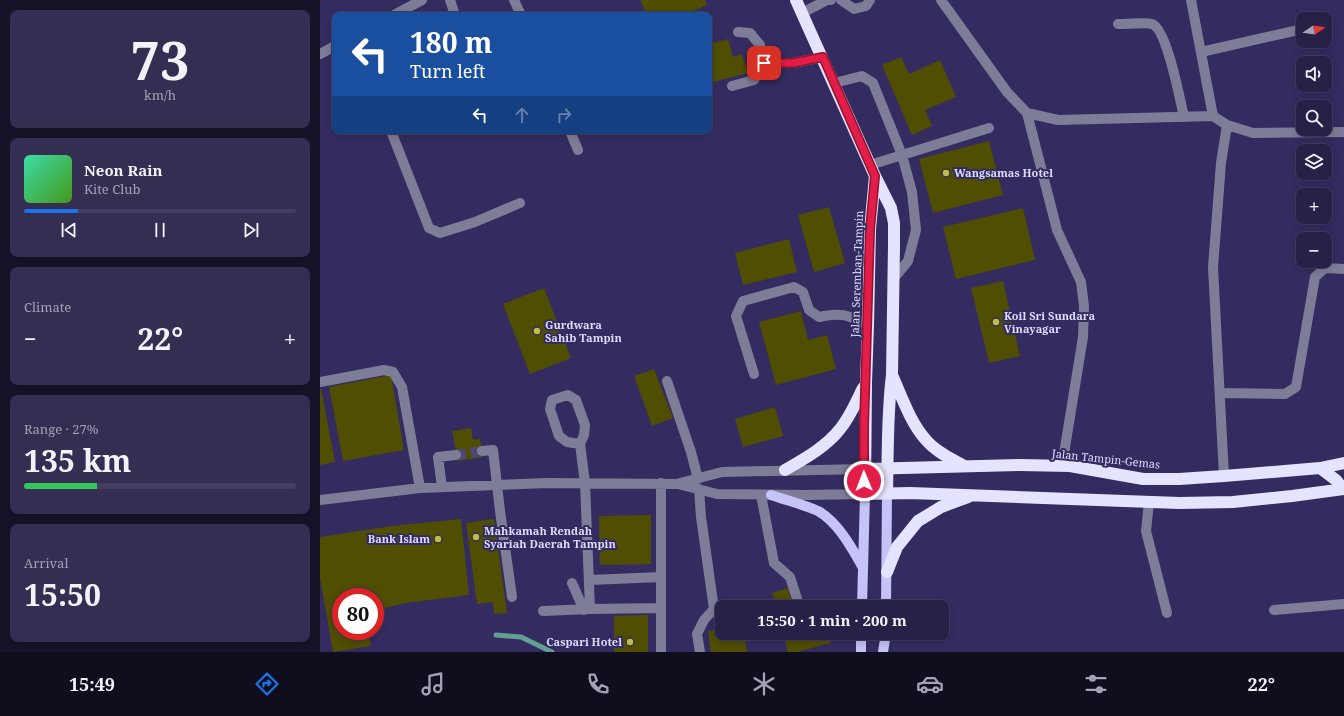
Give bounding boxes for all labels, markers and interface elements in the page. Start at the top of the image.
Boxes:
north arrow [1296,12,1332,48]
map controls [1296,12,1332,268]
text: 180 m [410,23,492,61]
text: 73 [131,24,189,95]
icon: left [344,28,396,80]
pin [747,46,781,80]
icon: arrive [753,52,775,74]
button: sound [1296,56,1332,92]
text: Turn left [410,59,485,83]
text: km/h [144,86,176,104]
button: search [1296,100,1332,136]
icon: left [469,104,491,126]
icon: ahead [511,104,533,126]
icon: right [553,104,575,126]
button: layers [1296,144,1332,180]
text: Neon Rain [84,160,162,180]
place label: Wangsamas Hotel [954,165,1053,180]
marker: Wangsamas Hotel [941,168,951,178]
text: Kite Club [84,180,140,198]
button: + [1296,188,1332,224]
street label: Jalan Seremban-Tampin [847,210,866,339]
icon: previous [58,219,80,241]
icon: pause [149,219,171,241]
icon: next [240,219,262,241]
button: − [1296,232,1332,268]
text: Climate [24,298,71,316]
place label: Koil Sri Sundara Vinayagar [1004,308,1095,336]
place label: Gurdwara Sahib Tampin [545,317,622,345]
marker: Koil Sri Sundara Vinayagar [991,317,1001,327]
text: 22° [137,318,183,359]
text: − [24,323,37,353]
text: + [284,323,296,353]
marker: Gurdwara Sahib Tampin [532,326,542,336]
text: Range · 27% [24,420,98,438]
text: 135 km [24,440,131,481]
street label: Jalan Tampin-Gemas [1050,445,1161,472]
position arrow [843,460,885,502]
place label: Mahkamah Rendah Syariah Daerah Tampin [484,523,616,551]
place label: Bank Islam [368,531,430,546]
marker: Mahkamah Rendah Syariah Daerah Tampin [471,532,481,542]
marker: Bank Islam [433,534,443,544]
text: Arrival [24,554,68,572]
text: 15:50 [24,574,101,615]
speed limit sign: 80 [332,588,384,640]
text: 15:50 · 1 min · 200 m [757,610,907,630]
place label: Caspari Hotel [546,634,622,649]
marker: Caspari Hotel [625,637,635,647]
icon: directions [253,670,281,698]
icon: music [419,670,447,698]
icon: phone [584,670,612,698]
icon: climate [750,670,778,698]
icon: car [916,670,944,698]
icon: filters [1082,670,1110,698]
text: 15:49 [69,672,115,696]
text: 22° [1248,672,1275,696]

